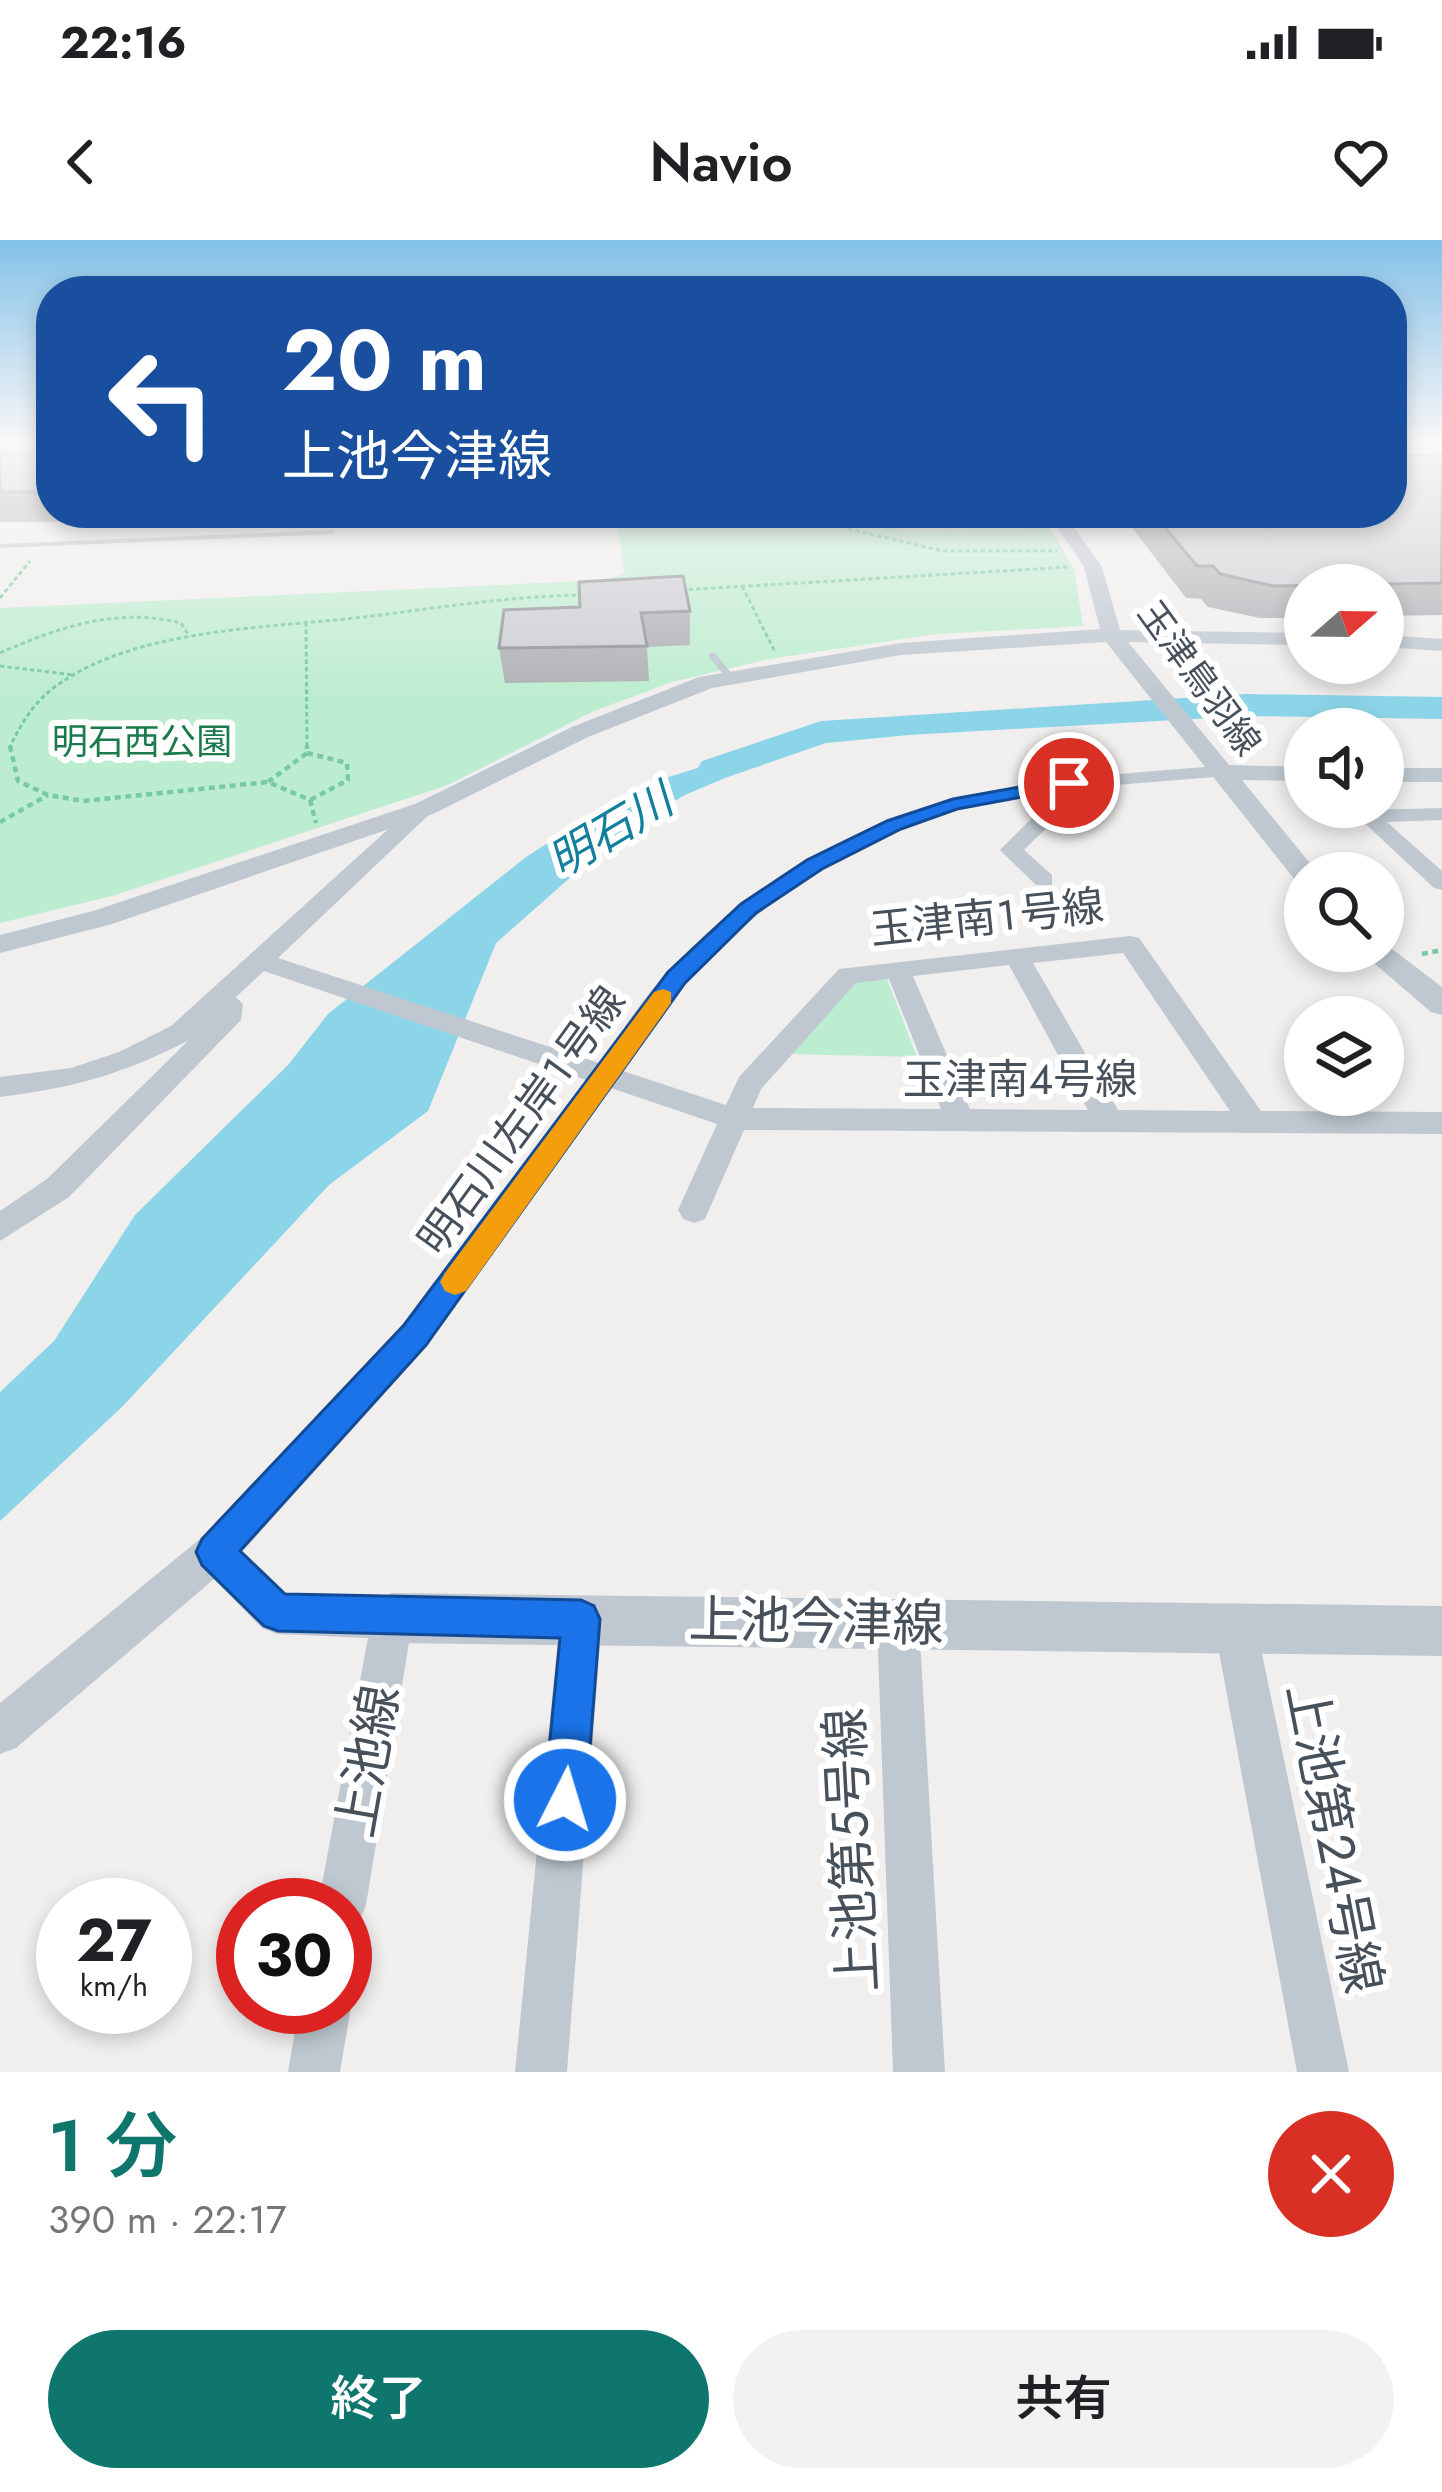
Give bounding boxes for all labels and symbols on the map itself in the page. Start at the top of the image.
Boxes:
north arrow [1284,564,1404,684]
street label: 玉津鳥羽線 [1126,590,1274,766]
park label: 明石西公園 [52,715,232,767]
pin [1018,732,1120,834]
water label: 明石川 [536,766,688,893]
street label: 玉津南１号線 [867,875,1107,960]
street label: 明石川左岸１号線 [403,974,640,1267]
street label: 玉津南４号線 [903,1049,1137,1110]
street label: 上池今津線 [688,1582,944,1660]
street label: 上池第２４号線 [1269,1677,1401,1999]
street label: 上池線 [317,1679,417,1843]
street label: 上池第５号線 [807,1706,895,1994]
position arrow [502,1737,628,1863]
speed limit sign: 30 [216,1878,372,2034]

